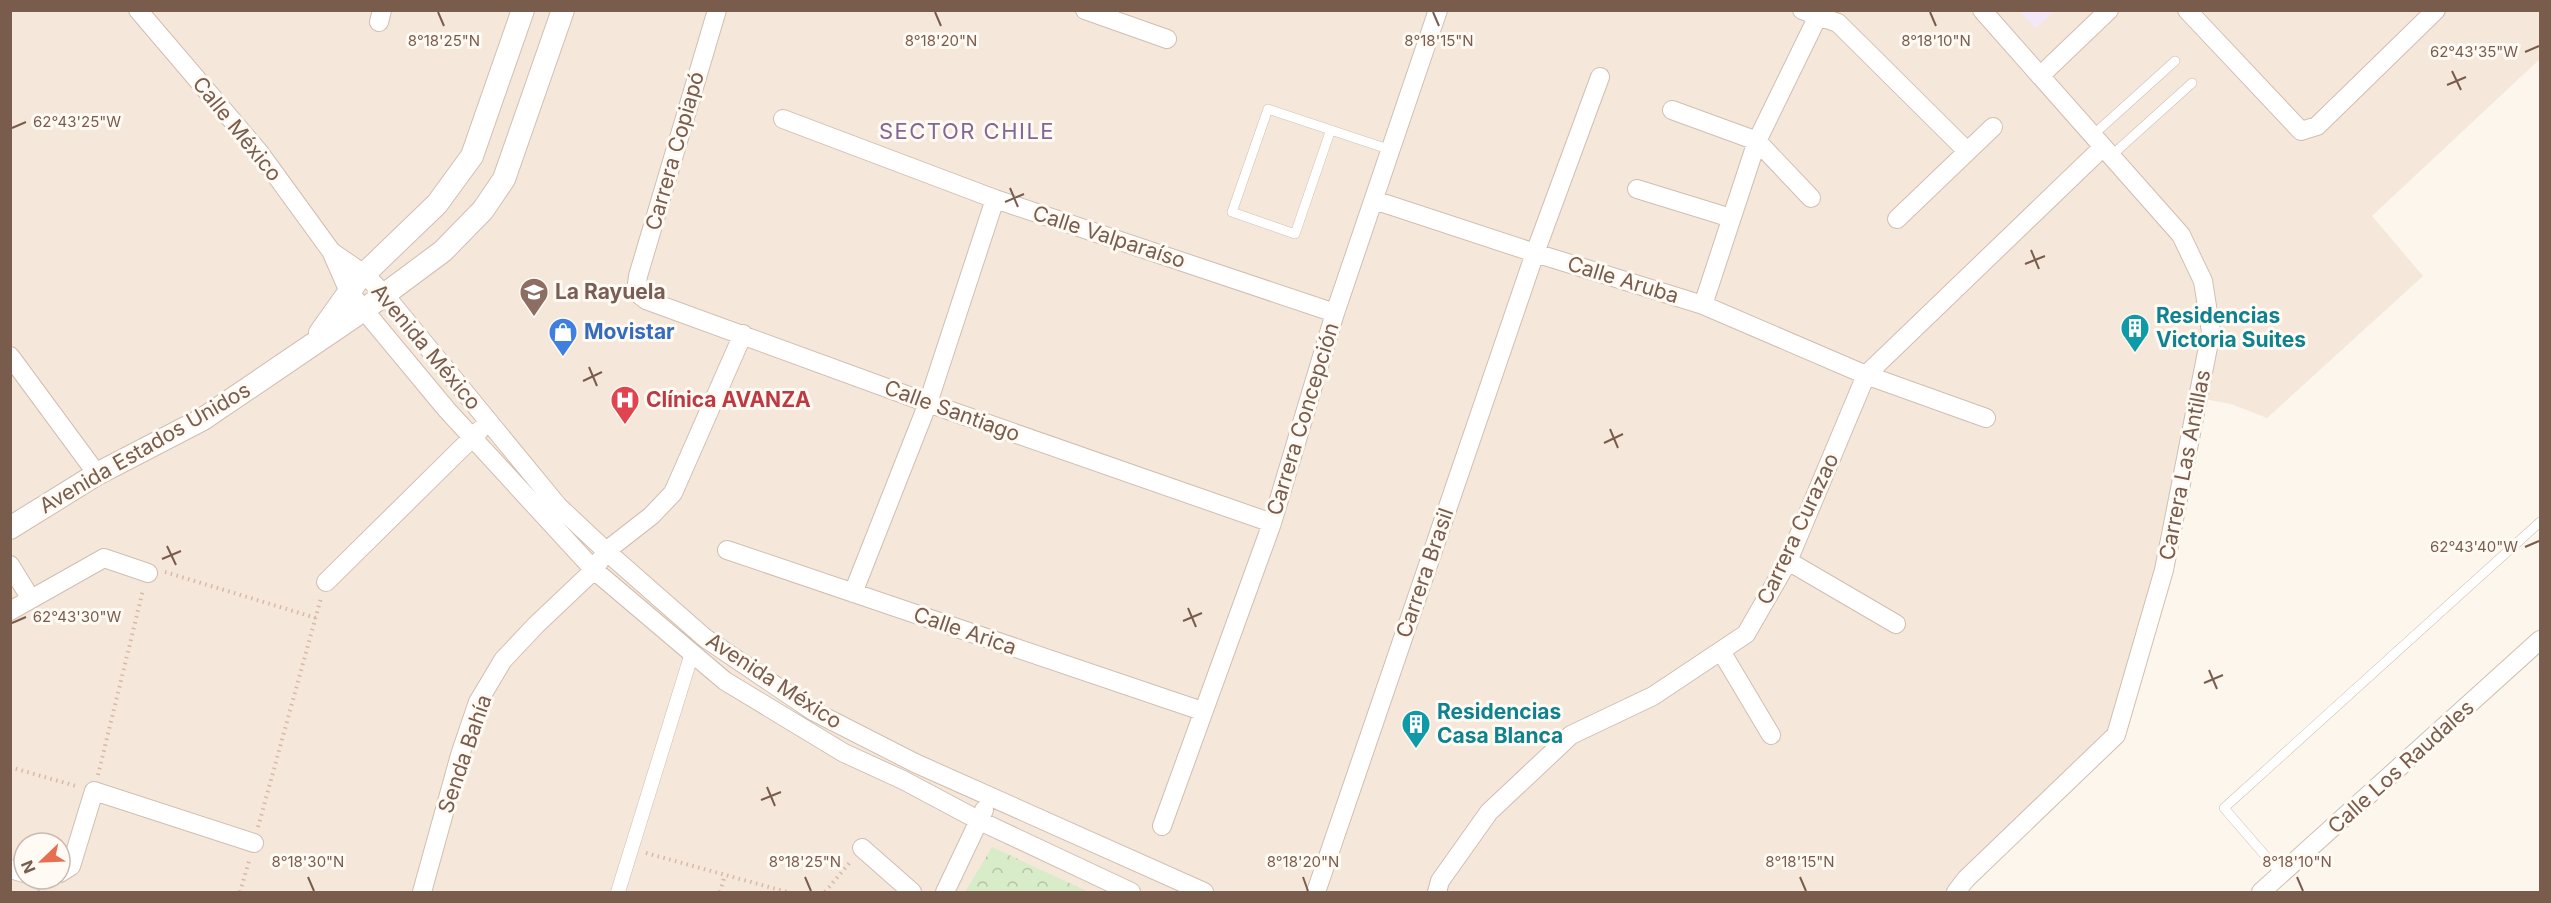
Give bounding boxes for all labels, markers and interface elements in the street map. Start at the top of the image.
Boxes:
text: 8°18'25"N [408,31,480,50]
text: 8°18'20"N [905,31,977,50]
text: 8°18'15"N [1404,31,1474,50]
text: 8°18'10"N [1901,31,1971,50]
text: 62°43'35"W [2430,42,2518,61]
street label: Carrera Copiapó [640,69,709,233]
street label: Calle México [188,71,287,186]
text: 62°43'25"W [33,112,121,131]
district label: SECTOR CHILE [879,118,1055,144]
street label: Calle Valparaíso [1030,200,1189,273]
street label: Calle Aruba [1564,251,1682,308]
school or university icon: La Rayuela [518,276,550,318]
street label: Avenida México [366,279,486,415]
place label: La Rayuela [555,279,666,304]
place label: Residencias Victoria Suites [2156,303,2306,352]
building icon: Residencias Victoria Suites [2119,312,2151,354]
shop icon: Movistar [547,316,579,358]
place label: Movistar [584,319,675,344]
street label: Carrera Concepción [1261,319,1344,518]
street label: Carrera Las Antillas [2154,368,2215,562]
street label: Calle Santiago [881,374,1023,447]
street label: Avenida Estados Unidos [35,377,255,518]
hospital icon: Clínica AVANZA [609,384,641,426]
place label: Clínica AVANZA [646,387,811,412]
street label: Carrera Curazao [1752,449,1844,608]
street label: Carrera Brasil [1391,505,1458,641]
text: 62°43'40"W [2430,537,2518,556]
street label: Calle Arica [910,601,1020,660]
text: 62°43'30"W [33,607,121,626]
street label: Avenida México [702,627,847,734]
street label: Senda Bahía [433,691,496,816]
street label: Calle Los Raudales [2323,695,2479,839]
place label: Residencias Casa Blanca [1437,699,1563,748]
building icon: Residencias Casa Blanca [1400,708,1432,750]
north arrow [12,831,72,891]
text: 8°18'30"N [272,852,344,871]
text: 8°18'25"N [769,852,841,871]
text: 8°18'20"N [1267,852,1339,871]
text: 8°18'15"N [1765,852,1835,871]
text: 8°18'10"N [2262,852,2332,871]
text: N [17,857,40,876]

